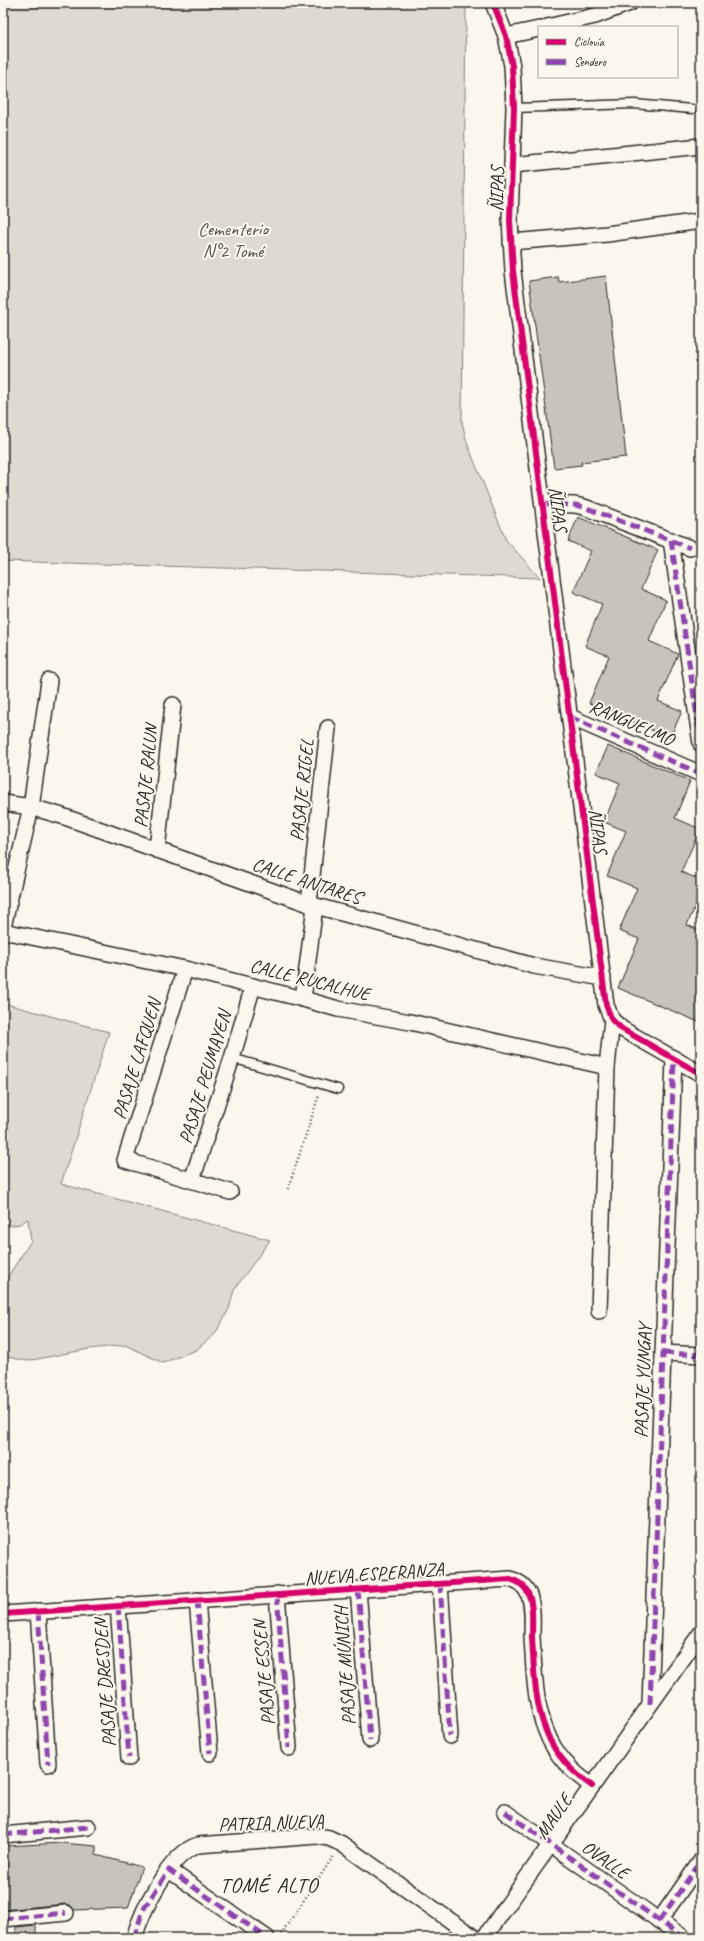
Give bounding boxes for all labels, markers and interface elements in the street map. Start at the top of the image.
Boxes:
legend [538,26,678,78]
text: Ciclovía [574,34,605,50]
text: Sendero [574,54,607,70]
street label: ÑIPAS [485,163,509,212]
park label: Cementerio N°2 Tomé [198,217,270,263]
street label: ÑIPAS [543,485,573,536]
street label: RANGUELMO [586,694,680,752]
street label: PASAJE RALUN [129,720,164,829]
street label: PASAJE RIGEL [285,737,319,842]
street label: ÑIPAS [583,807,613,858]
street label: CALLE ANTARES [249,852,368,911]
street label: CALLE RUCALHUE [247,954,375,1007]
street label: PASAJE LAFQUEN [107,994,167,1122]
street label: PASAJE PEUMAYEN [173,1006,237,1146]
street label: PASAJE YUNGAY [629,1320,657,1439]
street label: NUEVA ESPERANZA [304,1557,446,1591]
street label: PASAJE MÚNICH [329,1603,361,1726]
street label: PASAJE DRESDEN [88,1615,121,1748]
street label: PASAJE ESSEN [247,1616,281,1726]
street label: MAULE [530,1787,579,1844]
street label: PATRIA NUEVA [218,1809,325,1837]
street label: OVALLE [577,1835,636,1886]
district label: TOMÉ ALTO [220,1872,320,1898]

